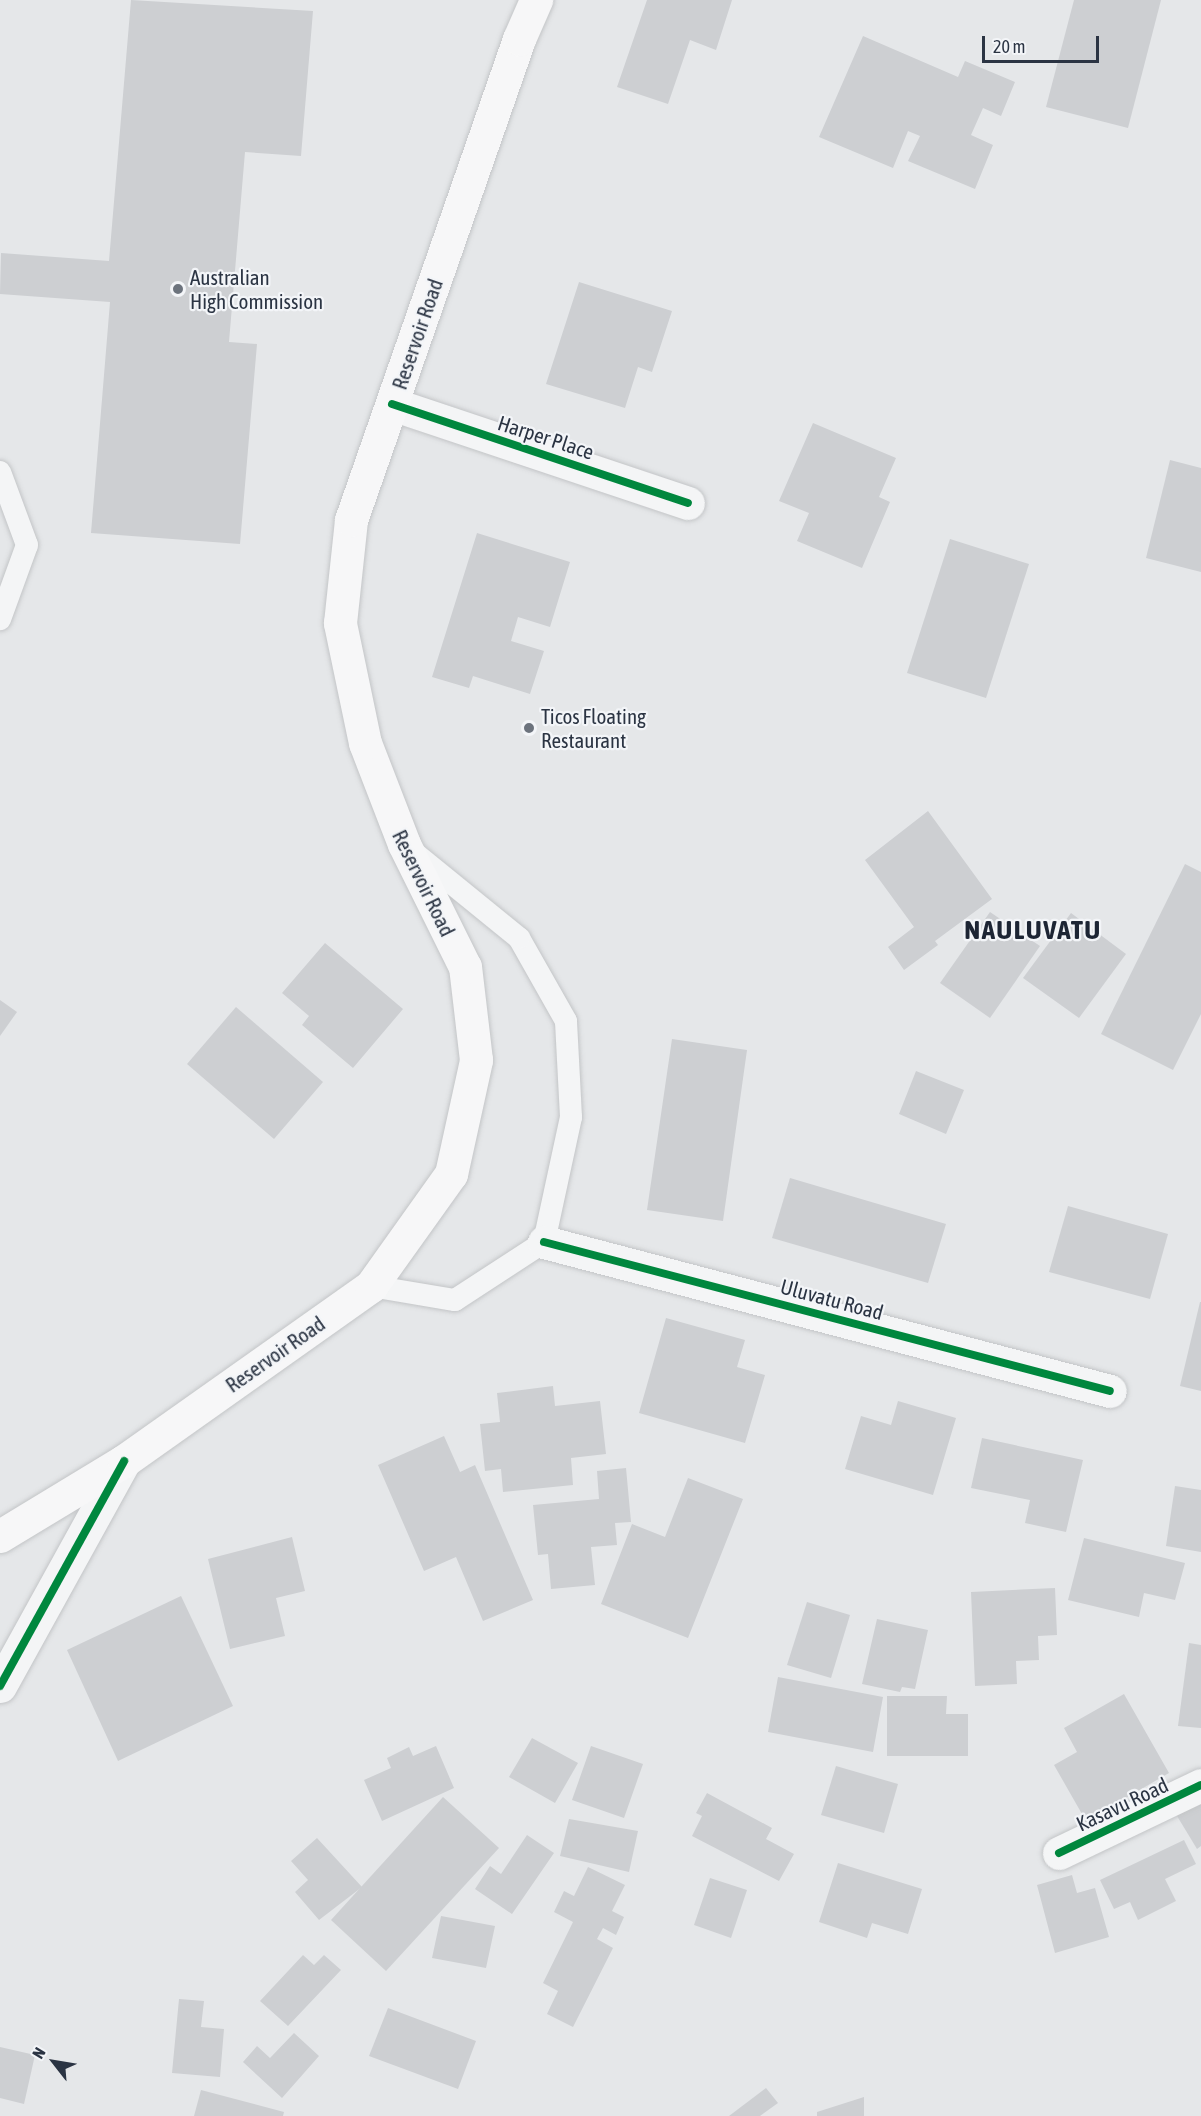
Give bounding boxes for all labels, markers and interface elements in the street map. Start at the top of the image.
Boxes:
scale bar [985,24,1102,62]
text: 20 m [993,36,1025,57]
place label: Australian High Commission [190,264,323,314]
street label: Reservoir Road [386,275,448,393]
marker: Australian High Commission [171,282,185,296]
street label: Harper Place [495,410,597,464]
place label: Ticos Floating Restaurant [541,703,646,753]
marker: Ticos Floating Restaurant [522,721,536,735]
street label: Reservoir Road [387,826,461,940]
district label: NAULUVATU [964,914,1102,946]
street label: Uluvatu Road [778,1273,886,1325]
street label: Reservoir Road [220,1311,330,1397]
street label: Kasavu Road [1072,1772,1172,1836]
north arrow [24,2032,84,2092]
text: N [28,2044,49,2061]

